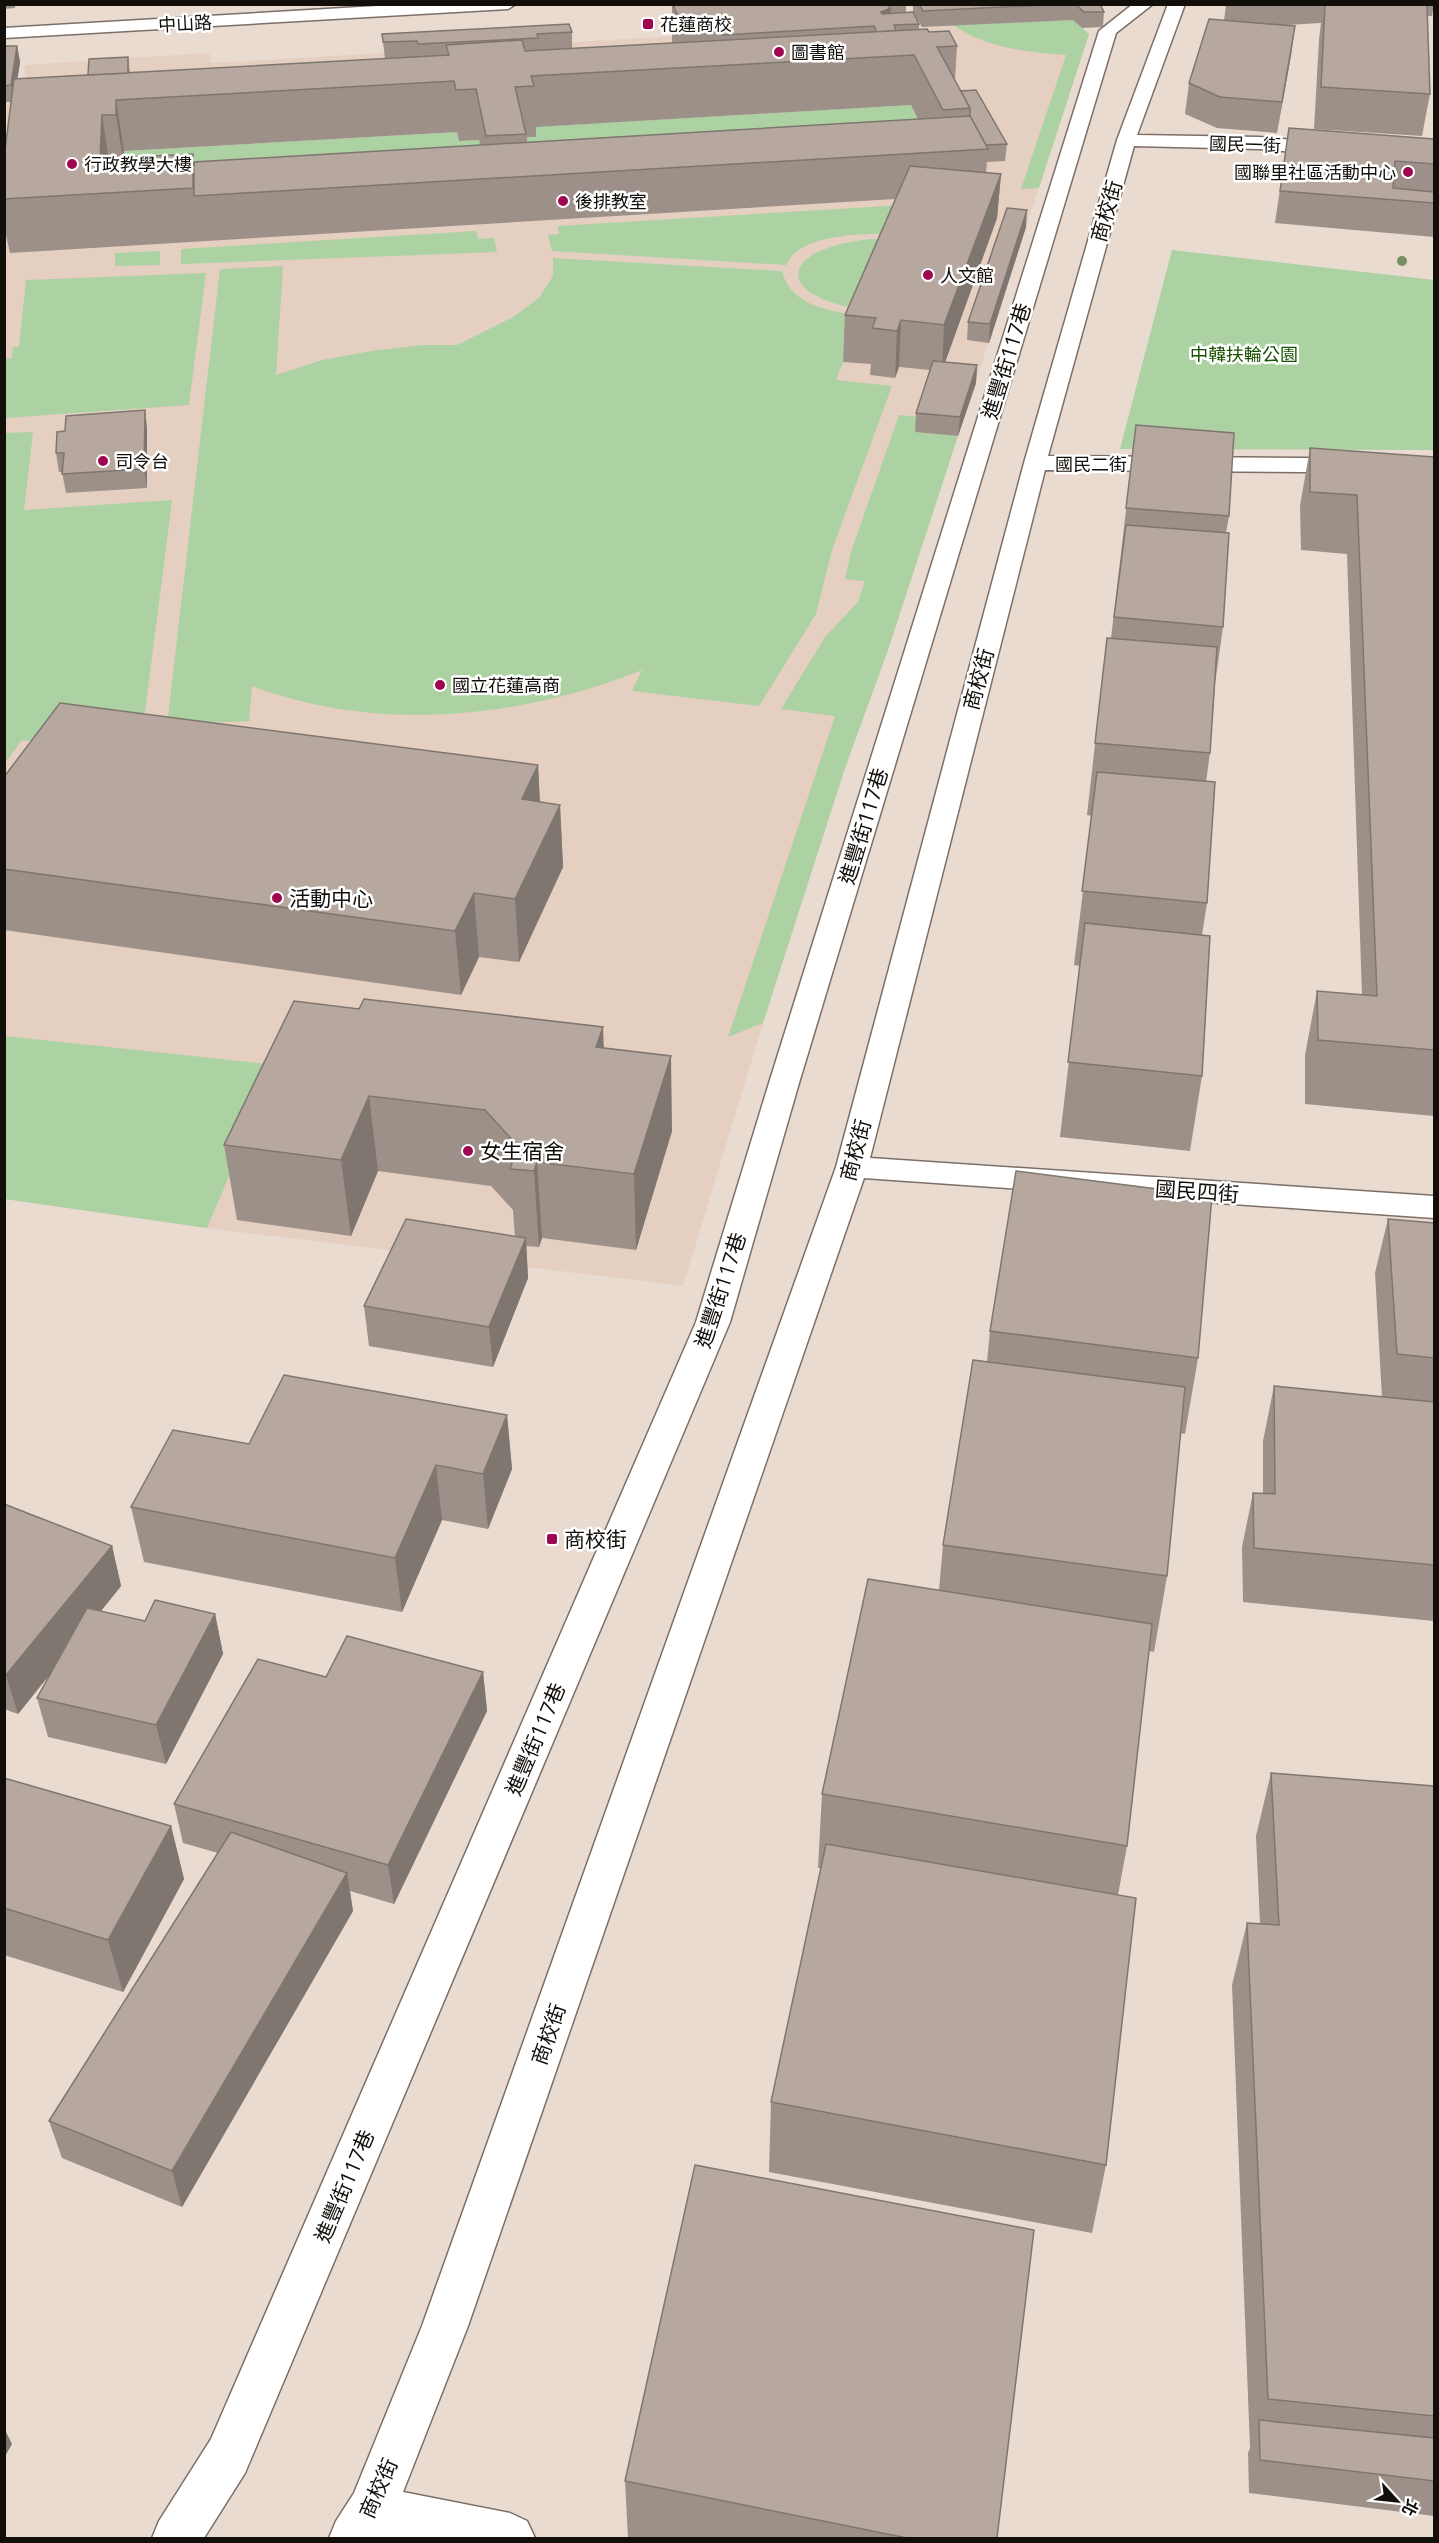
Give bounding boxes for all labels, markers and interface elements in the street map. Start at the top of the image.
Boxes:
street label: 中山路 [157,10,213,36]
place label: 花蓮商校 [660,12,732,36]
marker: 花蓮商校 [641,17,655,31]
place label: 圖書館 [791,40,845,64]
marker: 圖書館 [772,45,786,59]
street label: 國民一街 [1209,131,1281,157]
place label: 行政教學大樓 [84,152,192,176]
marker: 行政教學大樓 [65,157,79,171]
place label: 國聯里社區活動中心 [1234,160,1396,184]
marker: 國聯里社區活動中心 [1401,165,1415,179]
street label: 商校街 [1084,177,1128,245]
place label: 後排教室 [575,189,647,213]
marker: 後排教室 [556,194,570,208]
place label: 人文館 [940,263,994,287]
marker: 人文館 [921,268,935,282]
street label: 進豐街117巷 [975,300,1037,422]
park label: 中韓扶輪公園 [1190,342,1298,366]
place label: 司令台 [115,449,169,473]
street label: 國民二街 [1055,452,1127,476]
marker: 司令台 [96,454,110,468]
street label: 商校街 [956,645,1000,713]
place label: 國立花蓮高商 [452,673,560,697]
marker: 國立花蓮高商 [433,678,447,692]
street label: 進豐街117巷 [832,765,894,887]
place label: 活動中心 [289,884,373,912]
marker: 活動中心 [270,891,284,905]
street label: 商校街 [833,1116,877,1184]
place label: 女生宿舍 [480,1137,564,1165]
marker: 女生宿舍 [461,1144,475,1158]
street label: 國民四街 [1154,1174,1240,1208]
street label: 進豐街117巷 [688,1229,752,1351]
place label: 商校街 [564,1525,627,1553]
marker: 商校街 [545,1532,559,1546]
street label: 進豐街117巷 [499,1678,571,1800]
street label: 商校街 [525,2000,571,2068]
street label: 進豐街117巷 [308,2125,380,2247]
street label: 商校街 [352,2454,404,2522]
north arrow [1367,2471,1427,2531]
text: 北 [1397,2496,1424,2520]

